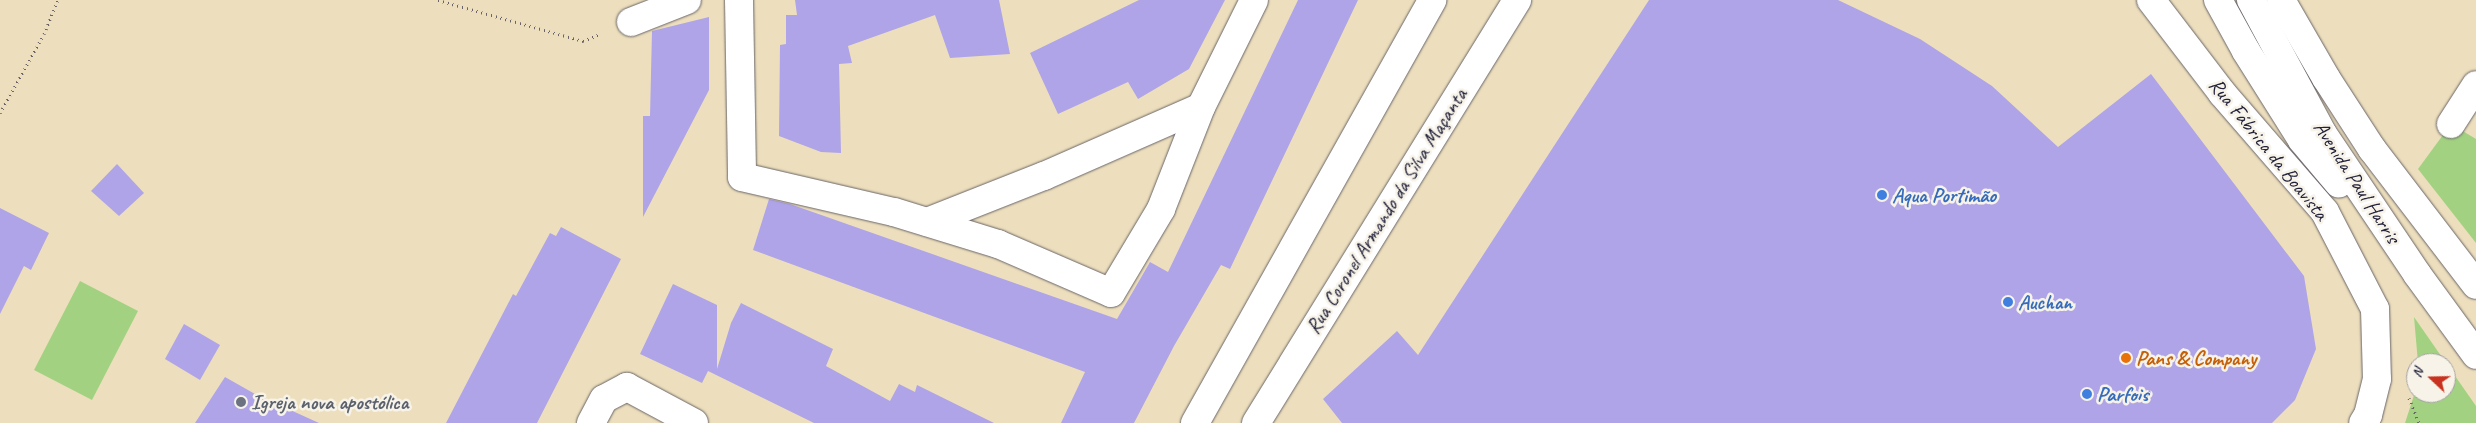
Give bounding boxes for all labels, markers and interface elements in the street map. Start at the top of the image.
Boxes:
street label: Rua Fábrica da Boavista [2204,73,2334,225]
street label: Rua Coronel Armando da Silva Maçanta [1300,83,1472,339]
street label: Avenida Paul Harris [2308,116,2406,248]
place label: Aqua Portimão [1892,182,1996,208]
marker: Aqua Portimão [1876,189,1888,201]
place label: Auchan [2018,289,2072,315]
marker: Auchan [2002,296,2014,308]
place label: Pans & Company [2136,345,2256,371]
marker: Pans & Company [2120,352,2132,364]
north arrow [2406,353,2456,403]
text: N [2408,366,2427,380]
place label: Parfois [2097,381,2148,407]
marker: Parfois [2081,388,2093,400]
place label: Igreja nova apostólica [251,389,408,415]
marker: Igreja nova apostólica [235,396,247,408]

